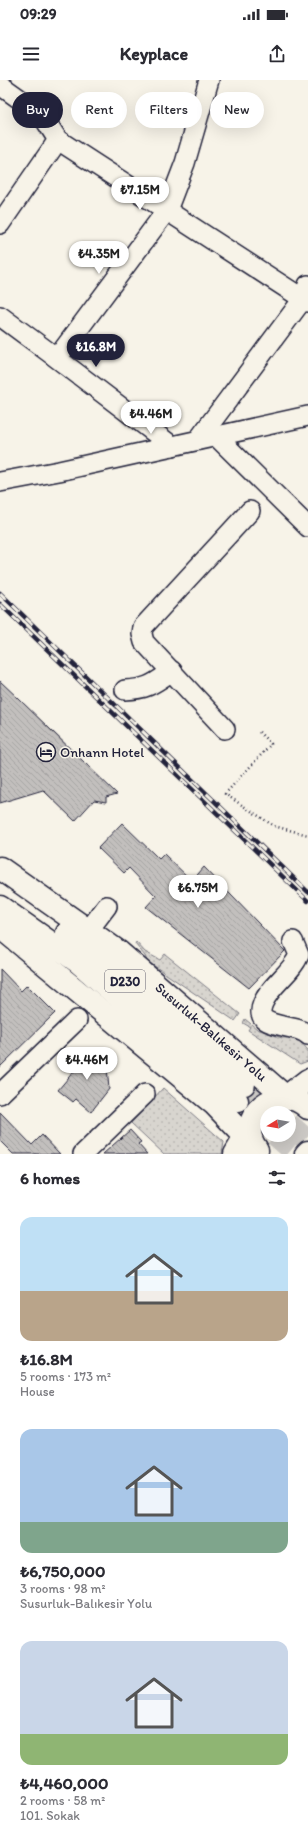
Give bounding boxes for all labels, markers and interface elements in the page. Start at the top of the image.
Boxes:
text: 09:29 [20,5,57,23]
icon: menu [20,43,42,65]
text: Keyplace [120,43,188,65]
icon: share [266,43,288,65]
chip: Buy [12,92,63,128]
chip: Rent [71,92,127,128]
chip: Filters [135,92,202,128]
chip: New [210,92,264,128]
pin: ₺7.15M [107,177,173,211]
text: ₺7.15M [120,182,160,197]
pin: ₺4.35M [66,241,132,275]
text: ₺4.35M [78,246,120,261]
pin: ₺16.8M [63,334,129,368]
text: ₺16.8M [76,339,116,354]
pin: ₺4.46M [118,401,184,435]
text: ₺4.46M [130,406,172,421]
hotel icon: Onhann Hotel [35,741,57,763]
place label: Onhann Hotel [60,744,144,761]
pin: ₺6.75M [165,875,231,909]
text: ₺6.75M [178,880,218,895]
road number: D230 [105,970,145,992]
street label: Susurluk-Balıkesir Yolu [152,979,270,1085]
pin: ₺4.46M [54,1047,120,1081]
text: ₺4.46M [66,1052,108,1067]
north arrow [260,1106,296,1142]
map controls [260,1106,296,1142]
icon: filters [266,1167,288,1189]
text: 6 homes [20,1168,80,1188]
icon: home [118,1243,190,1315]
text: ₺16.8M [20,1349,73,1369]
text: 5 rooms · 173 m² [20,1369,111,1384]
text: House [20,1384,55,1399]
icon: home [118,1455,190,1527]
text: ₺6,750,000 [20,1561,105,1581]
text: 3 rooms · 98 m² [20,1581,106,1596]
text: Susurluk-Balıkesir Yolu [20,1596,152,1611]
icon: home [118,1667,190,1739]
text: ₺4,460,000 [20,1773,109,1793]
text: 2 rooms · 58 m² [20,1793,105,1808]
text: 101. Sokak [20,1808,80,1823]

